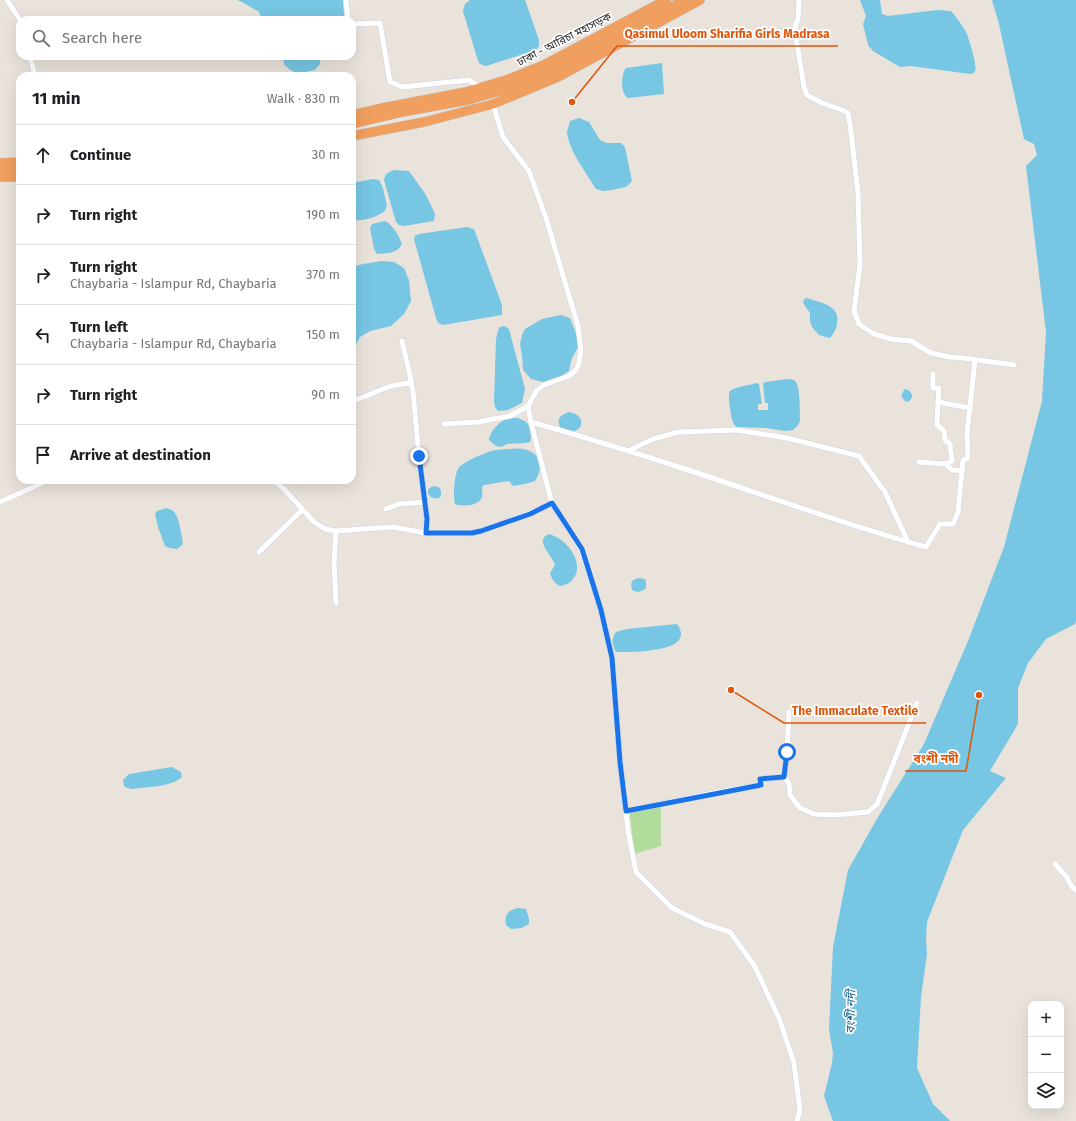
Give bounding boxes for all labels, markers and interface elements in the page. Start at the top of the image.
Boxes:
street label: ঢাকা - আরিচা মহাসড়ক [514,10,614,69]
search box [16,16,356,60]
callout: Qasimul Uloom Sharifia Girls Madrasa [617,22,838,46]
icon: search [30,27,52,49]
text: Qasimul Uloom Sharifia Girls Madrasa [624,27,830,41]
text: Search here [62,29,142,47]
text: 11 min [32,88,80,109]
text: Walk · 830 m [267,91,340,106]
icon: ahead [32,144,54,166]
text: Continue [70,146,131,164]
text: 30 m [312,147,340,162]
icon: right [32,204,54,226]
text: Turn right [70,206,137,224]
text: 190 m [306,207,340,222]
text: Turn right [70,258,137,276]
icon: right [32,264,54,286]
text: 370 m [306,267,340,282]
text: Chaybaria - Islampur Rd, Chaybaria [70,276,277,291]
text: Turn left [70,318,128,336]
icon: left [32,324,54,346]
text: 150 m [306,327,340,342]
text: Chaybaria - Islampur Rd, Chaybaria [70,336,277,351]
icon: right [32,384,54,406]
text: Turn right [70,386,137,404]
text: 90 m [311,387,340,402]
icon: arrive [32,444,54,466]
text: Arrive at destination [70,446,211,464]
route end [410,447,428,465]
callout: The Immaculate Textile [784,699,926,723]
text: The Immaculate Textile [792,704,919,718]
route start [778,743,796,761]
callout: বংশী নদী [905,747,966,771]
text: বংশী নদী [912,751,959,766]
water label: বংশী নদী [844,987,858,1034]
map controls [1028,1001,1064,1109]
button: + [1028,1001,1064,1037]
button: − [1028,1037,1064,1073]
button: layers [1028,1073,1064,1109]

